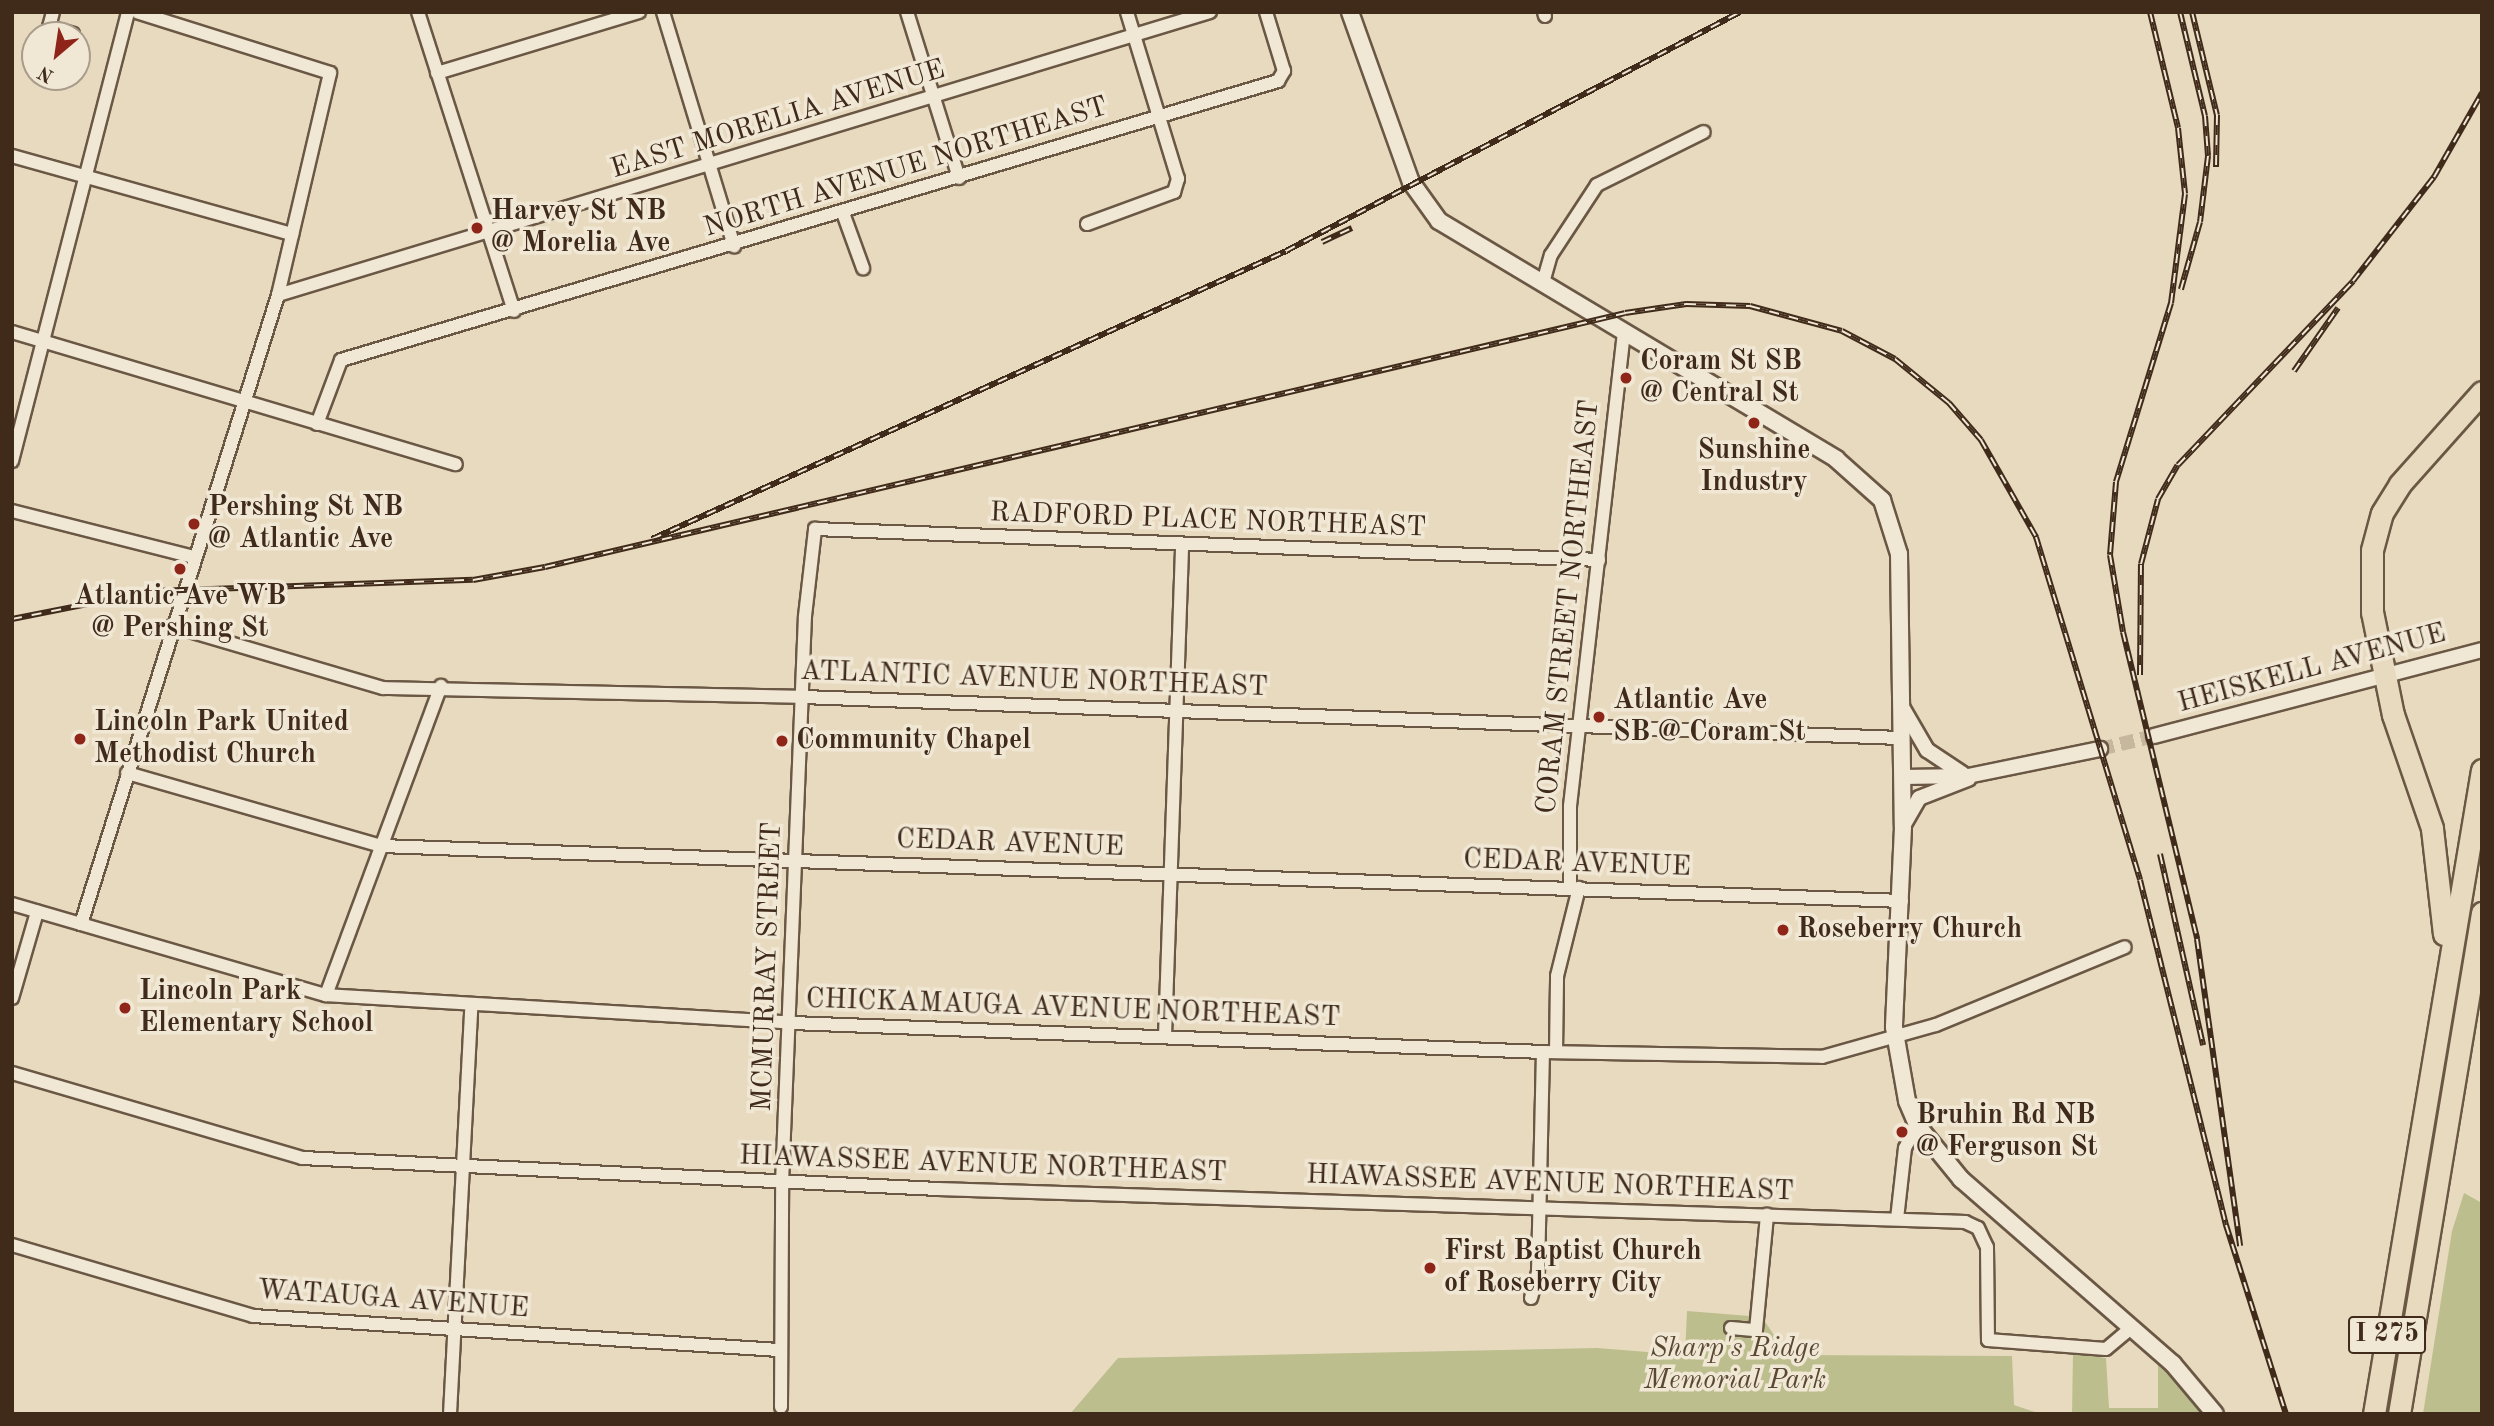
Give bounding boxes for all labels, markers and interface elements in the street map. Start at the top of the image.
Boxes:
north arrow [21,21,91,91]
street label: EAST MORELIA AVENUE [607,53,949,187]
text: N [36,61,58,85]
street label: NORTH AVENUE NORTHEAST [700,90,1112,246]
place label: Harvey St NB @ Morelia Ave [491,195,670,261]
marker: Harvey St NB @ Morelia Ave [469,220,485,236]
place label: Coram St SB @ Central St [1640,345,1802,411]
marker: Coram St SB @ Central St [1618,370,1634,386]
street label: CORAM STREET NORTHEAST [1531,398,1607,816]
marker: Sunshine Industry [1746,415,1762,431]
place label: Sunshine Industry [1697,434,1811,500]
place label: Pershing St NB @ Atlantic Ave [208,491,403,557]
street label: RADFORD PLACE NORTHEAST [989,497,1427,545]
marker: Pershing St NB @ Atlantic Ave [186,516,202,532]
marker: Atlantic Ave WB @ Pershing St [172,561,188,577]
place label: Atlantic Ave WB @ Pershing St [74,580,286,646]
street label: HEISKELL AVENUE [2174,617,2450,721]
street label: ATLANTIC AVENUE NORTHEAST [800,655,1268,705]
place label: Atlantic Ave SB @ Coram St [1613,684,1806,750]
place label: Lincoln Park United Methodist Church [94,706,349,772]
marker: Atlantic Ave SB @ Coram St [1591,709,1607,725]
place label: Community Chapel [796,724,1031,758]
marker: Lincoln Park United Methodist Church [72,731,88,747]
marker: Community Chapel [774,733,790,749]
street label: MCMURRAY STREET [746,822,790,1112]
street label: CEDAR AVENUE [896,823,1124,865]
street label: CEDAR AVENUE [1463,843,1691,885]
place label: Roseberry Church [1797,913,2022,947]
marker: Roseberry Church [1775,922,1791,938]
place label: Lincoln Park Elementary School [139,975,373,1041]
street label: CHICKAMAUGA AVENUE NORTHEAST [805,983,1341,1035]
marker: Lincoln Park Elementary School [117,1000,133,1016]
place label: Bruhin Rd NB @ Ferguson St [1916,1099,2098,1165]
marker: Bruhin Rd NB @ Ferguson St [1894,1124,1910,1140]
street label: HIAWASSEE AVENUE NORTHEAST [739,1140,1227,1190]
street label: HIAWASSEE AVENUE NORTHEAST [1306,1159,1794,1209]
place label: First Baptist Church of Roseberry City [1444,1235,1702,1301]
marker: First Baptist Church of Roseberry City [1422,1260,1438,1276]
street label: WATAUGA AVENUE [256,1274,530,1326]
road number: I 275 [2347,1312,2427,1358]
park label: Sharp's Ridge Memorial Park [1644,1332,1826,1398]

